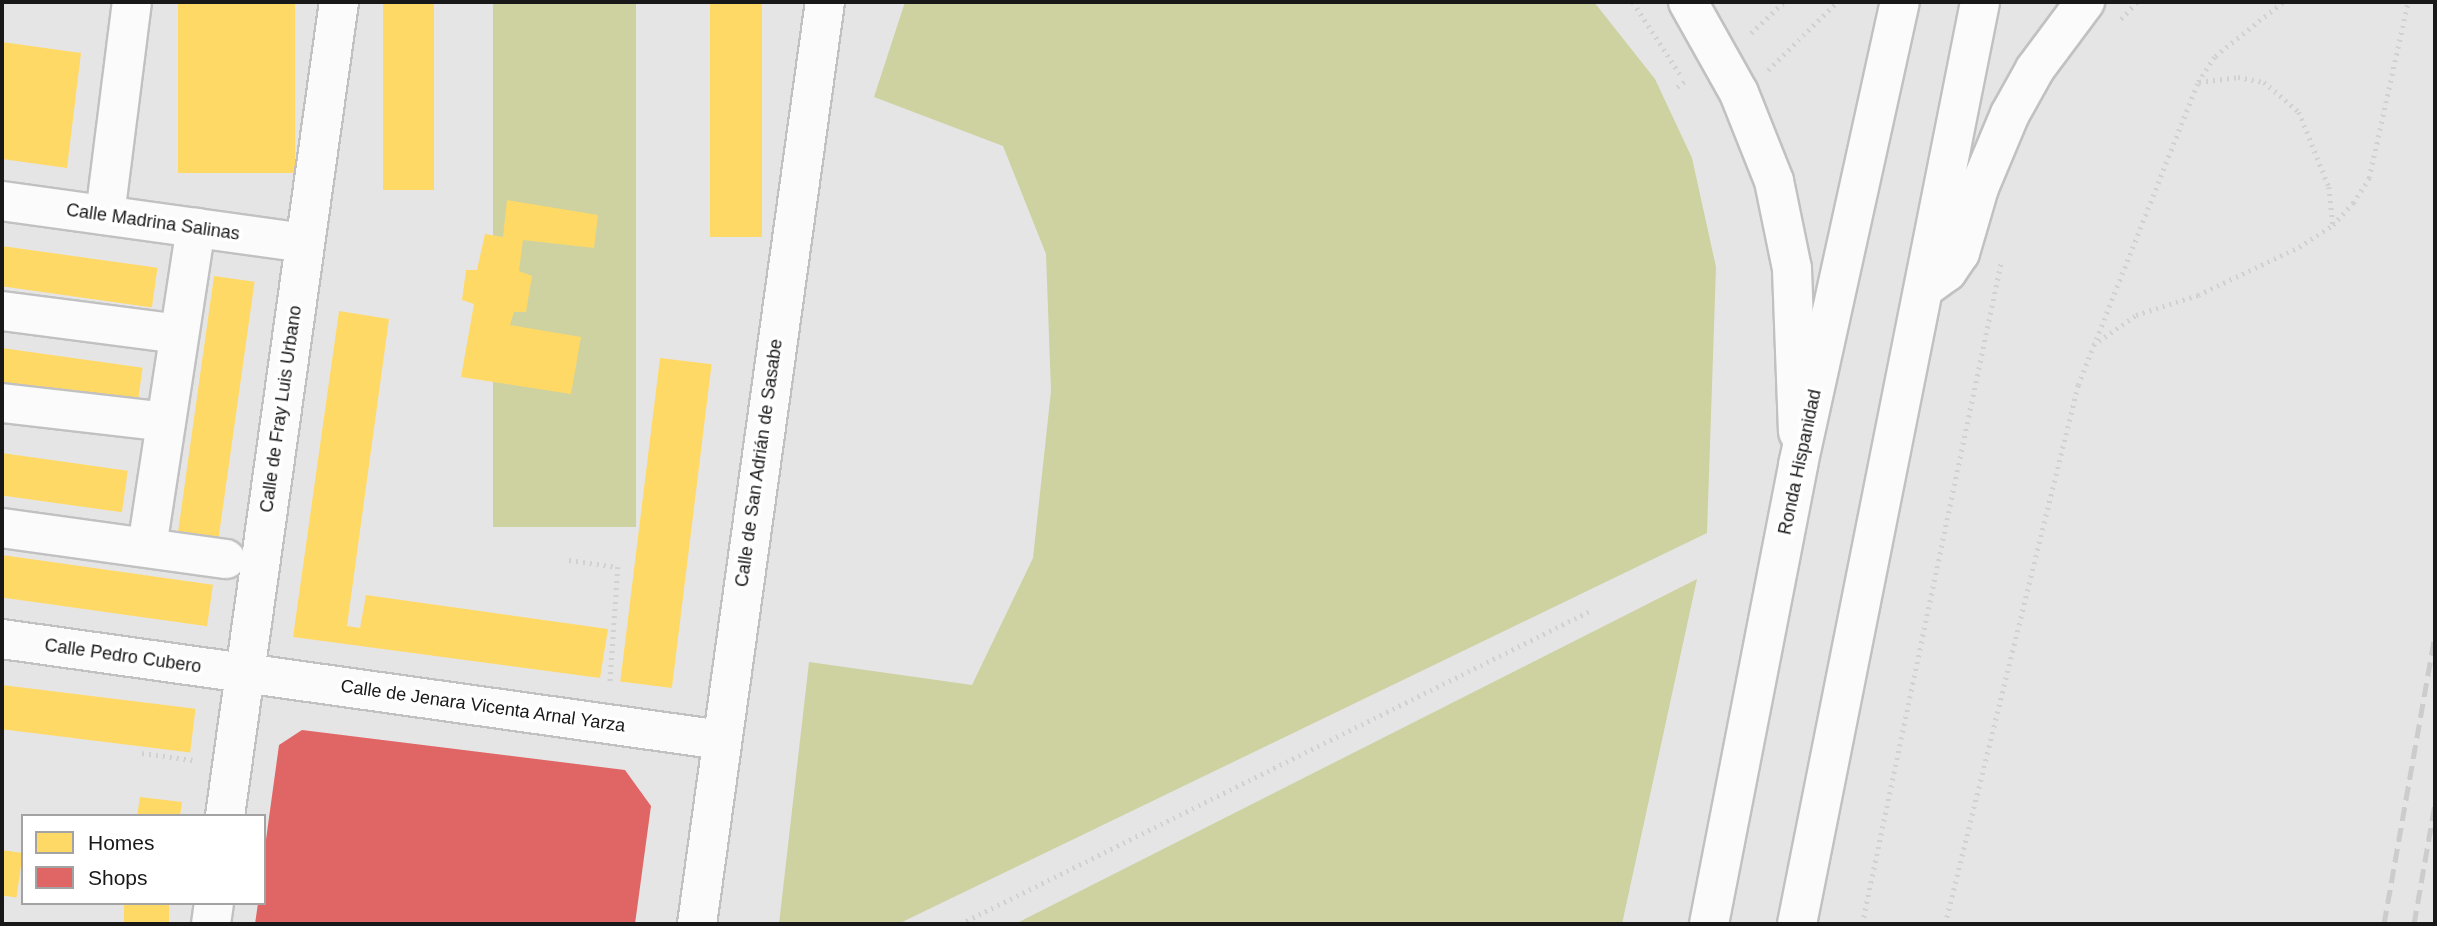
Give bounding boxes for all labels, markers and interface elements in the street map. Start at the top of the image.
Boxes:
street label: Calle Madrina Salinas [65,199,241,245]
street label: Calle de Fray Luis Urbano [256,304,306,514]
street label: Calle de San Adrián de Sasabe [731,337,787,589]
street label: Ronda Hispanidad [1774,387,1826,537]
street label: Calle Pedro Cubero [43,634,203,678]
street label: Calle de Jenara Vicenta Arnal Yarza [339,675,627,737]
legend [21,814,266,905]
text: Homes [88,831,155,854]
text: Shops [88,866,148,889]

